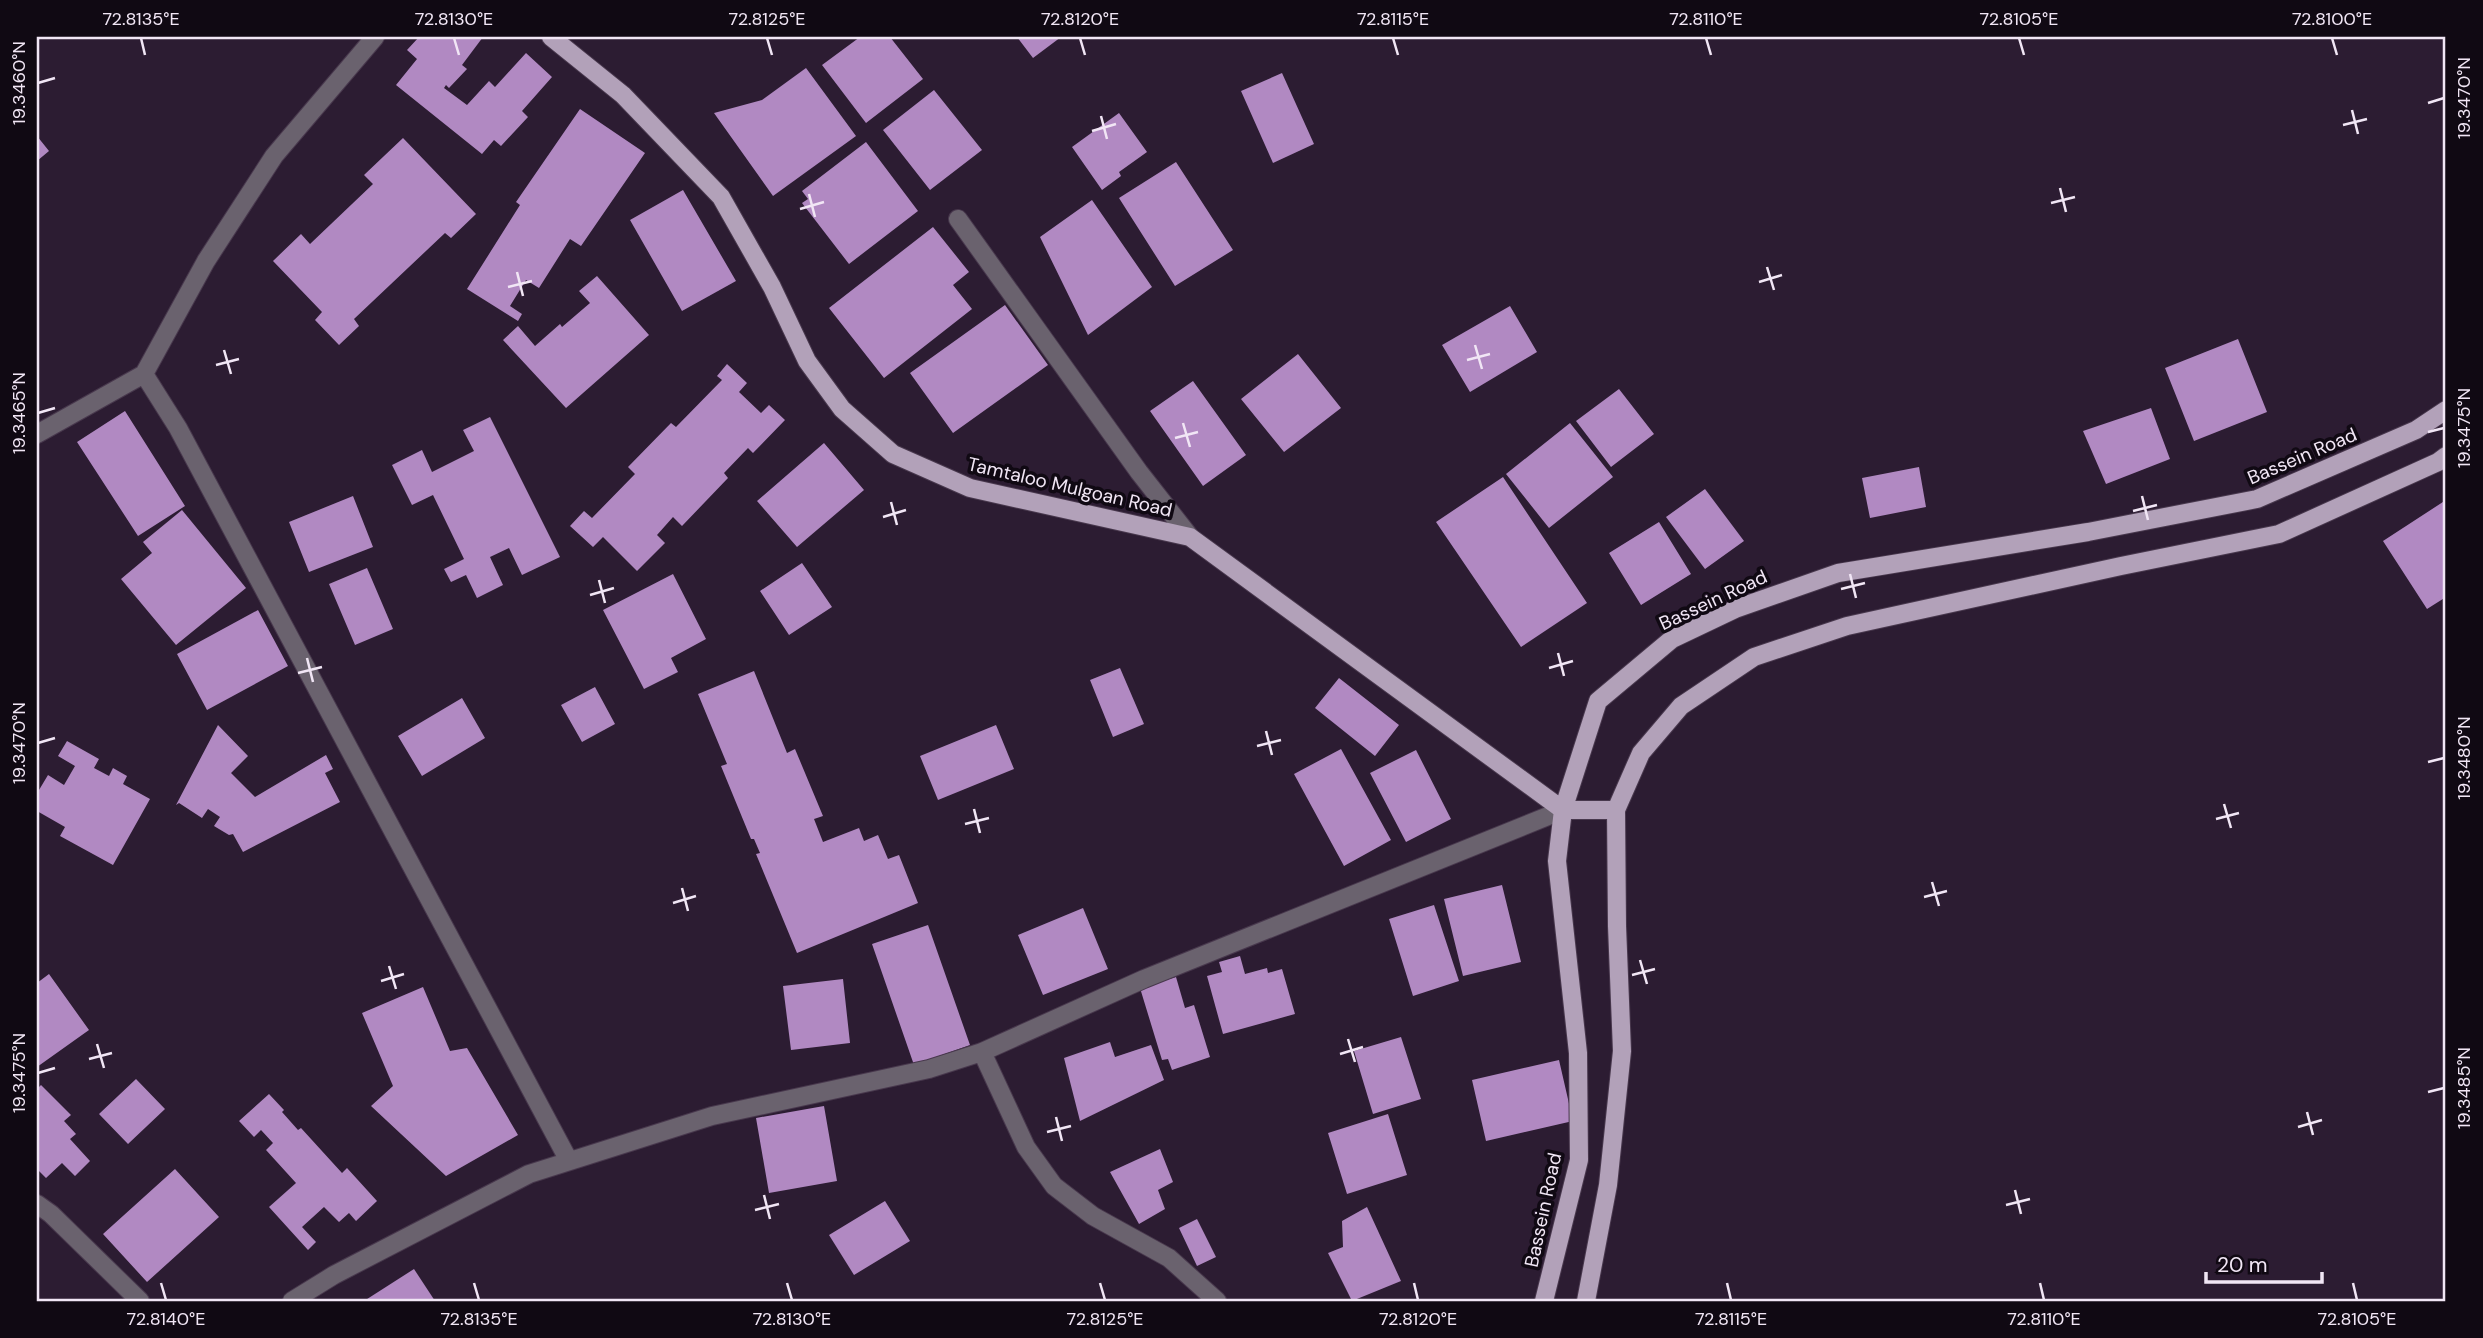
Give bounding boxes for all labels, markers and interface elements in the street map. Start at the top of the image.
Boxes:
text: 72.8135°E [102,7,180,31]
text: 72.8130°E [415,7,493,31]
text: 72.8125°E [729,7,805,31]
text: 72.8120°E [1041,7,1119,31]
text: 72.8115°E [1357,7,1429,31]
text: 72.8110°E [1669,7,1743,31]
text: 72.8105°E [1980,7,2058,31]
text: 72.8100°E [2292,7,2372,31]
text: 19.3460°N [7,41,31,125]
text: 19.3470°N [2452,57,2476,139]
text: 19.3465°N [7,372,31,454]
text: 19.3475°N [2452,388,2476,468]
street label: Bassein Road [2244,422,2360,490]
street label: Tamtaloo Mulgoan Road [965,451,1175,523]
street label: Bassein Road [1655,564,1771,636]
text: 19.3470°N [7,702,31,784]
text: 19.3480°N [2452,716,2476,800]
text: 19.3475°N [7,1033,31,1113]
text: 19.3485°N [2452,1047,2476,1129]
street label: Bassein Road [1519,1150,1567,1270]
scale bar [2206,1240,2322,1284]
text: 20 m [2217,1251,2268,1279]
text: 72.8140°E [127,1307,205,1331]
text: 72.8135°E [440,1307,518,1331]
text: 72.8130°E [753,1307,831,1331]
text: 72.8125°E [1067,1307,1143,1331]
text: 72.8120°E [1379,1307,1457,1331]
text: 72.8115°E [1695,1307,1767,1331]
text: 72.8110°E [2007,1307,2081,1331]
text: 72.8105°E [2318,1307,2396,1331]

